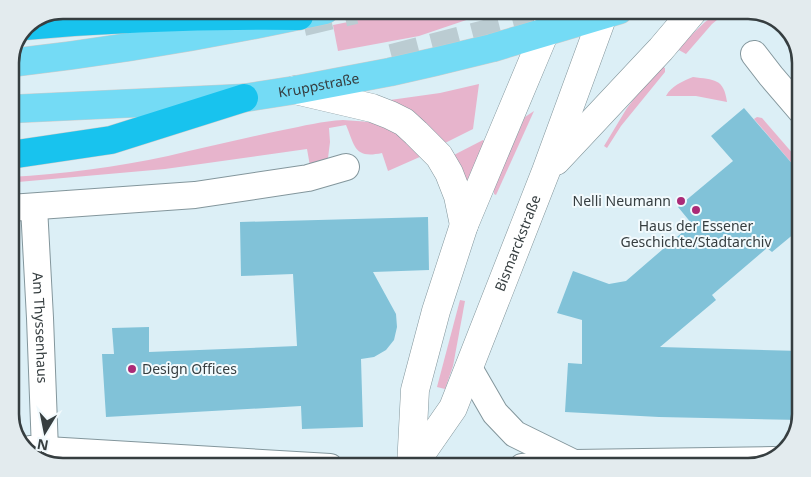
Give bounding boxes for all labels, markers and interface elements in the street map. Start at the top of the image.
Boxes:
street label: Kruppstraße [277,68,361,102]
place label: Nelli Neumann [573,191,671,210]
street label: Bismarckstraße [490,192,545,294]
marker: Nelli Neumann [675,195,687,207]
marker: Haus der Essener Geschichte/Stadtarchiv [690,204,702,216]
place label: Haus der Essener Geschichte/Stadtarchiv [620,216,772,251]
street label: Am Thyssenhaus [29,272,52,384]
place label: Design Offices [142,359,237,378]
marker: Design Offices [126,363,138,375]
north arrow [20,407,70,457]
text: N [35,435,50,456]

